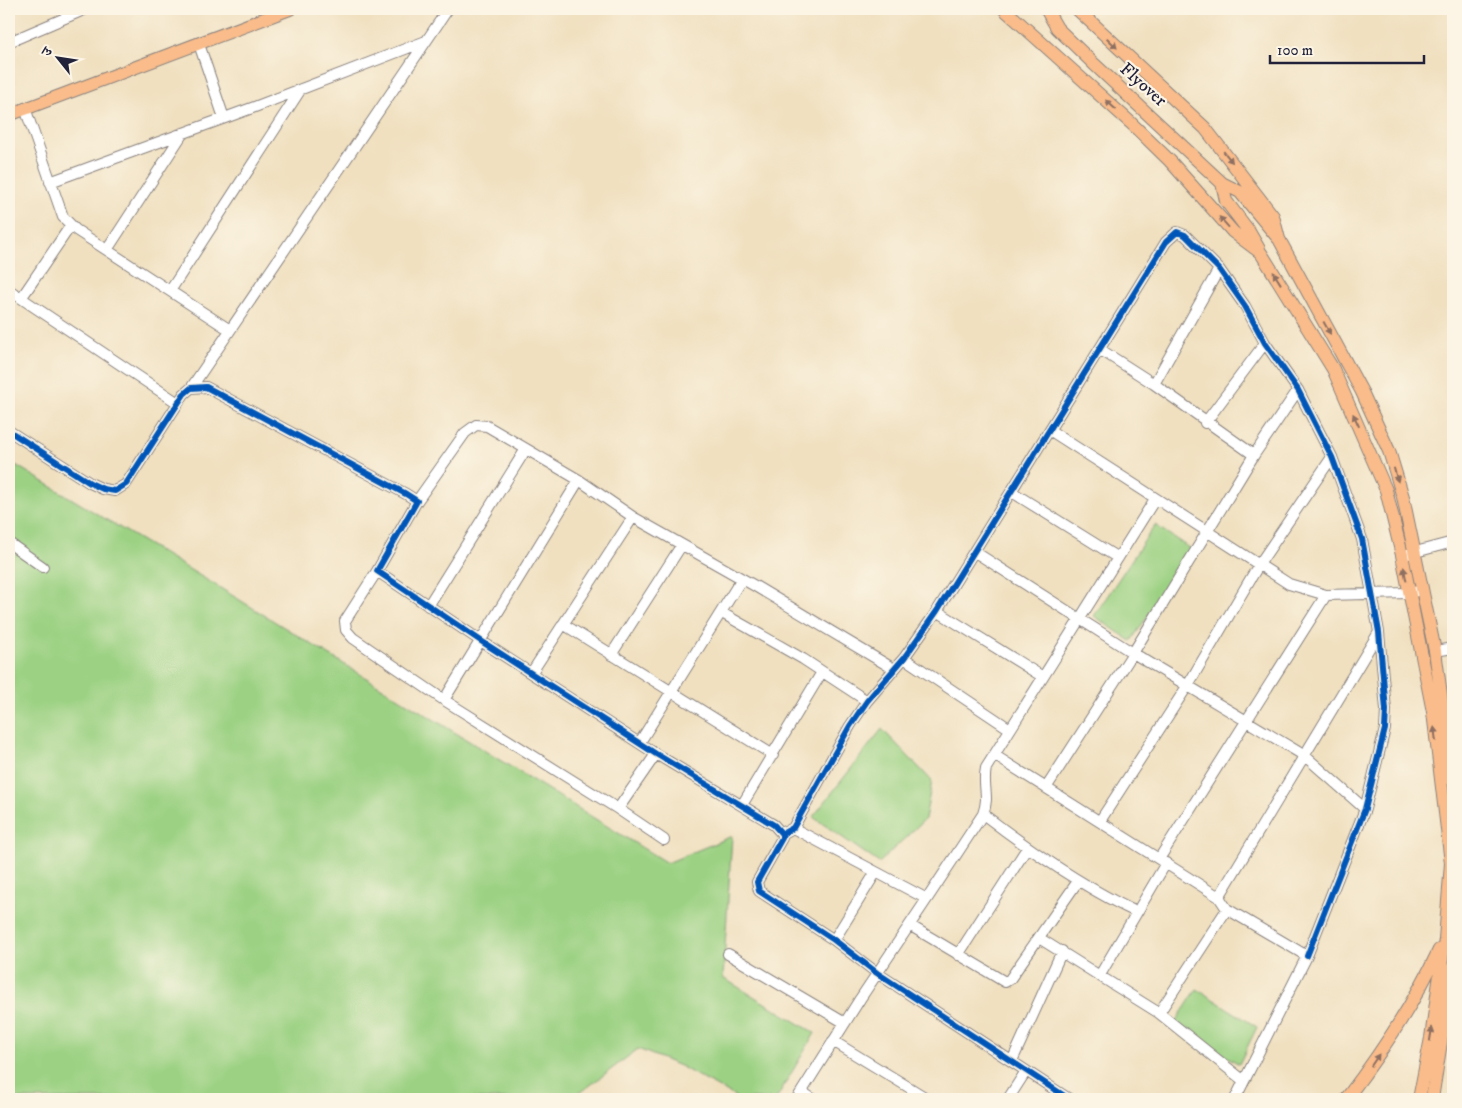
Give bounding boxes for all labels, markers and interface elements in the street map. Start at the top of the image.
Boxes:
north arrow [32,32,82,82]
scale bar [1270,32,1423,64]
one-way arrow [1106,37,1118,49]
text: 100 m [1277,41,1313,60]
text: उ [38,44,58,60]
street label: Flyover [1115,58,1171,112]
one-way arrow [1106,99,1118,111]
one-way arrow [1222,150,1233,163]
one-way arrow [1219,215,1230,228]
one-way arrow [1272,272,1281,285]
one-way arrow [1323,321,1331,336]
one-way arrow [1352,413,1360,427]
one-way arrow [1392,468,1400,483]
one-way arrow [1401,566,1409,582]
one-way arrow [1431,725,1439,741]
one-way arrow [1428,1026,1436,1042]
one-way arrow [1370,1054,1380,1067]

